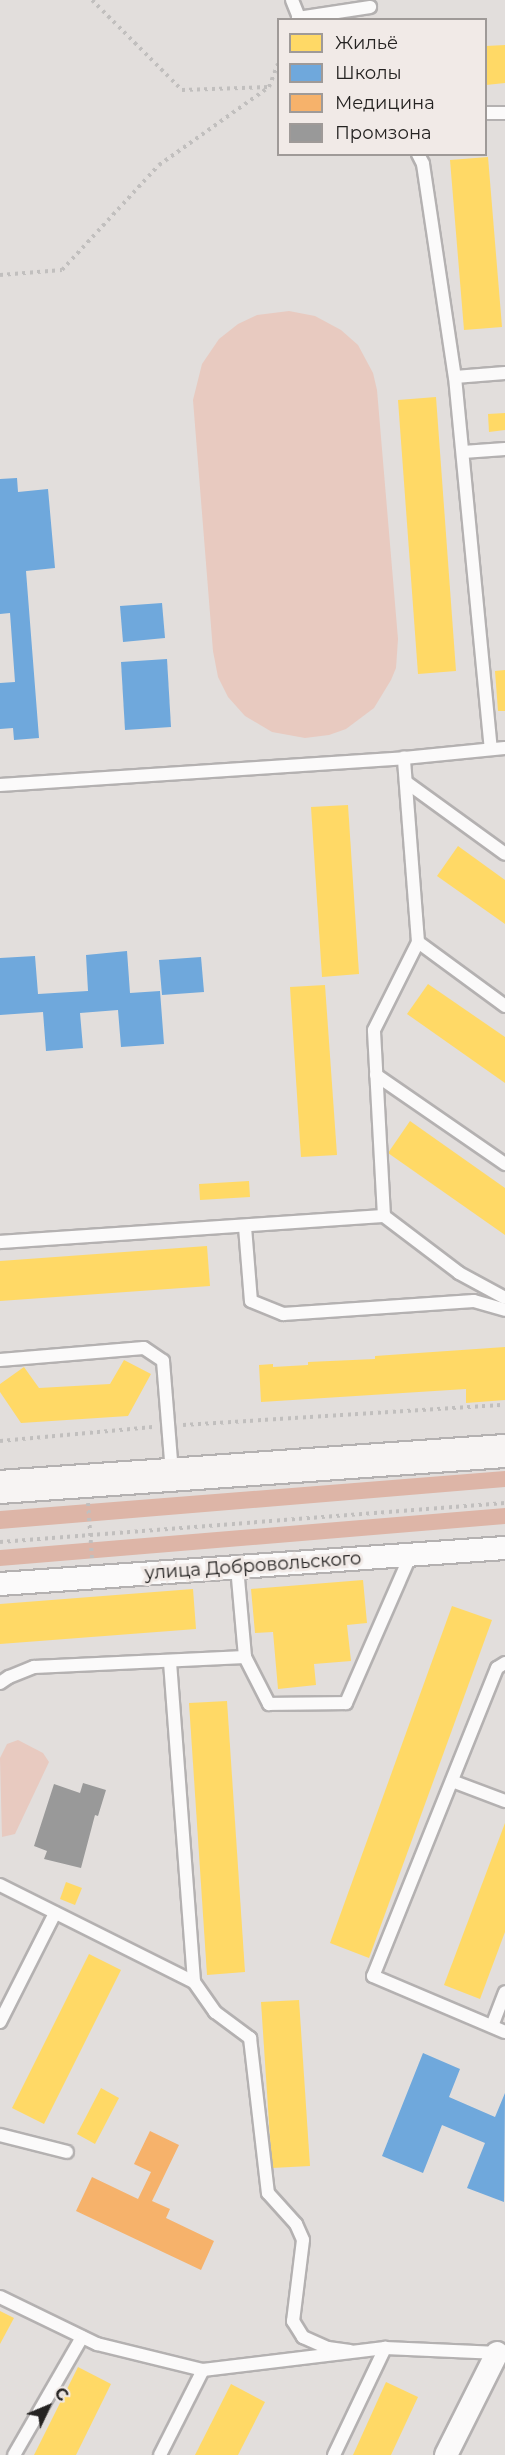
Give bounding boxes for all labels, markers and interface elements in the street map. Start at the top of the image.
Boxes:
legend [277,18,487,156]
text: Жильё [335,32,398,54]
text: Школы [335,62,402,84]
text: Медицина [335,92,435,114]
text: Промзона [335,122,432,144]
street label: улица Добровольского [144,1548,362,1584]
north arrow [18,2377,78,2437]
text: С [50,2383,72,2405]

